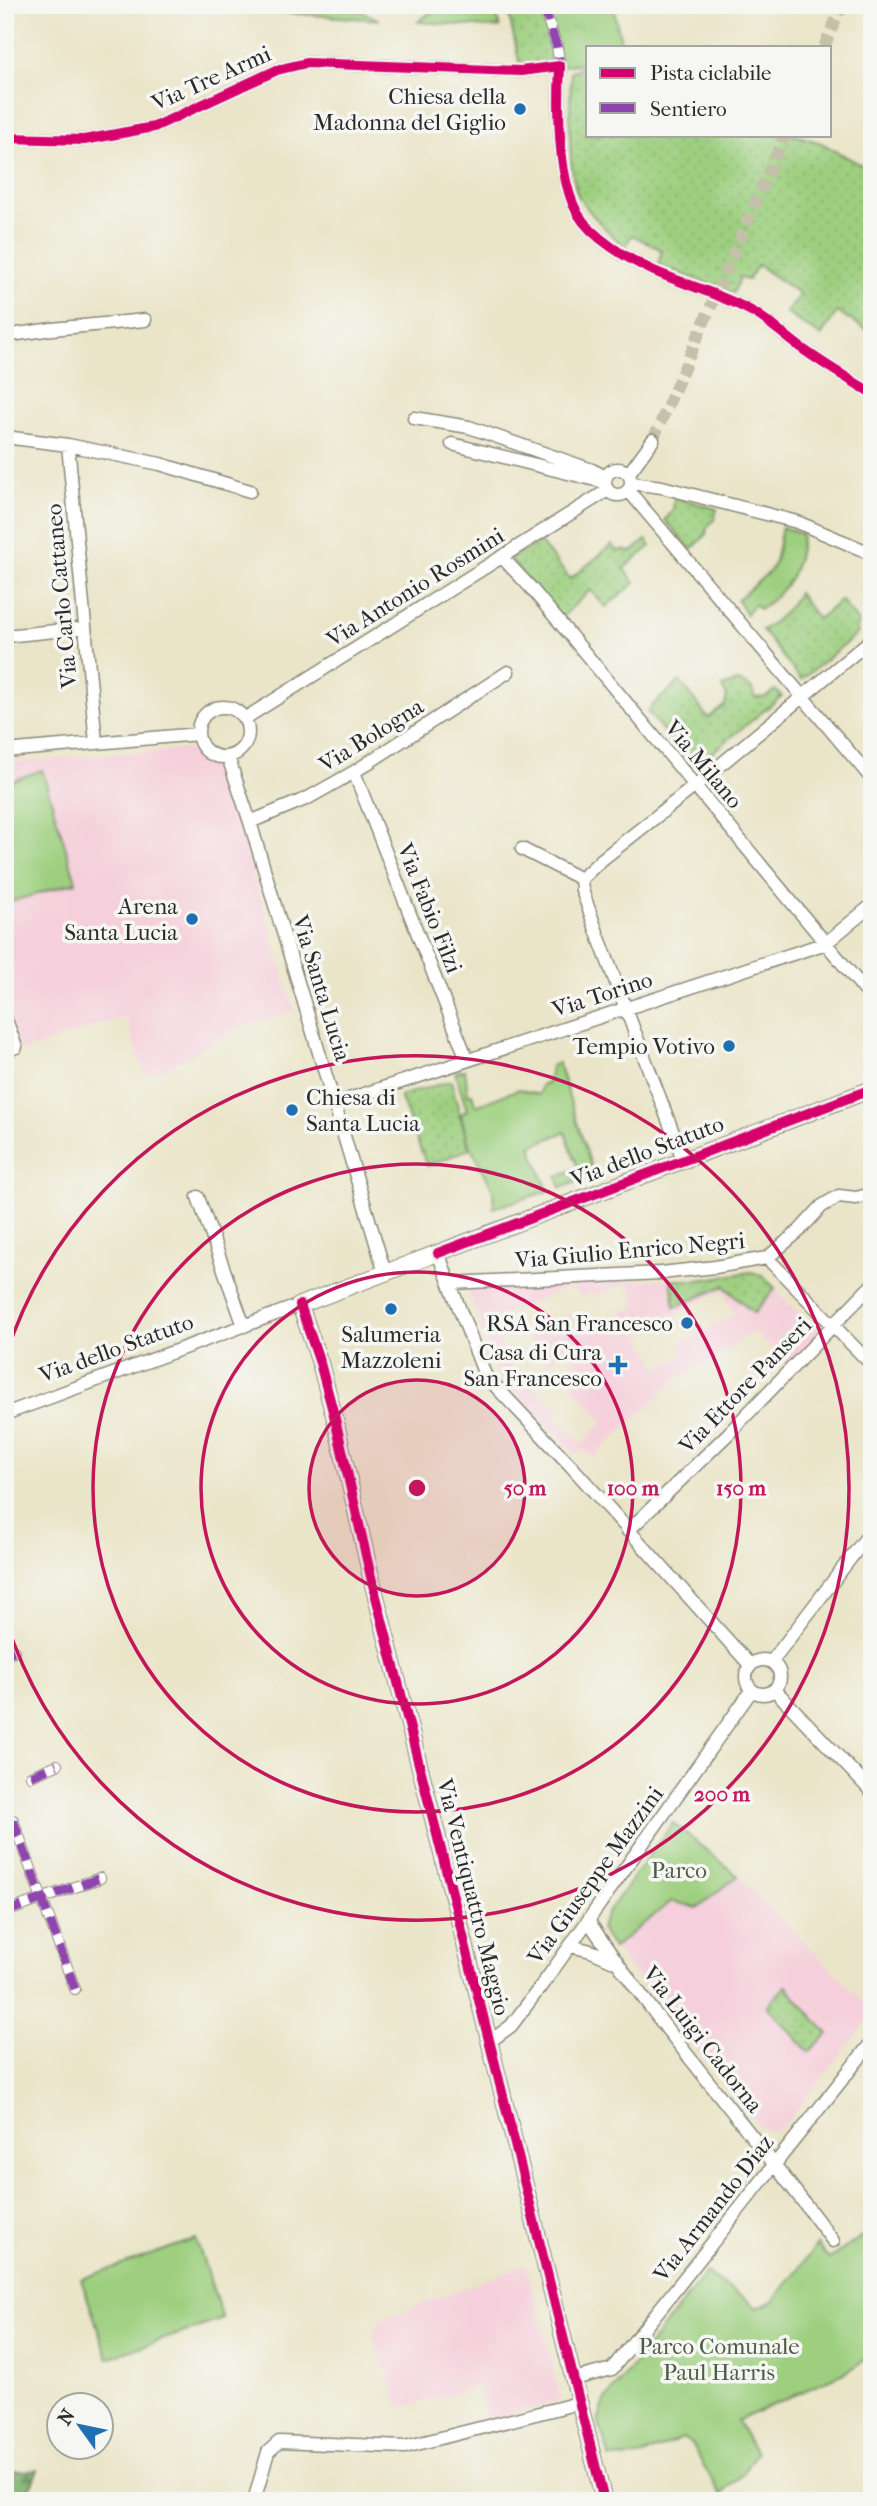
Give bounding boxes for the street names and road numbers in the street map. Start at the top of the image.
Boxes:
street label: Via Tre Armi [146,40,275,117]
street label: Via Carlo Cattaneo [40,502,83,690]
street label: Via Antonio Rosmini [321,522,509,654]
street label: Via Bologna [313,693,429,779]
street label: Via Milano [658,714,748,814]
street label: Via Fabio Filzi [391,838,468,977]
street label: Via Santa Lucia [286,911,357,1065]
street label: Via Torino [548,966,656,1024]
street label: Via dello Statuto [566,1110,728,1193]
street label: Via Giulio Enrico Negri [513,1227,746,1274]
street label: Via dello Statuto [35,1308,197,1389]
street label: Via Ettore Panseri [673,1311,817,1460]
street label: Via Ventiquattro Maggio [431,1775,516,2018]
street label: Via Giuseppe Mazzini [521,1781,669,1970]
street label: Via Luigi Cadorna [636,1960,769,2118]
street label: Via Armando Diaz [647,2129,779,2288]

